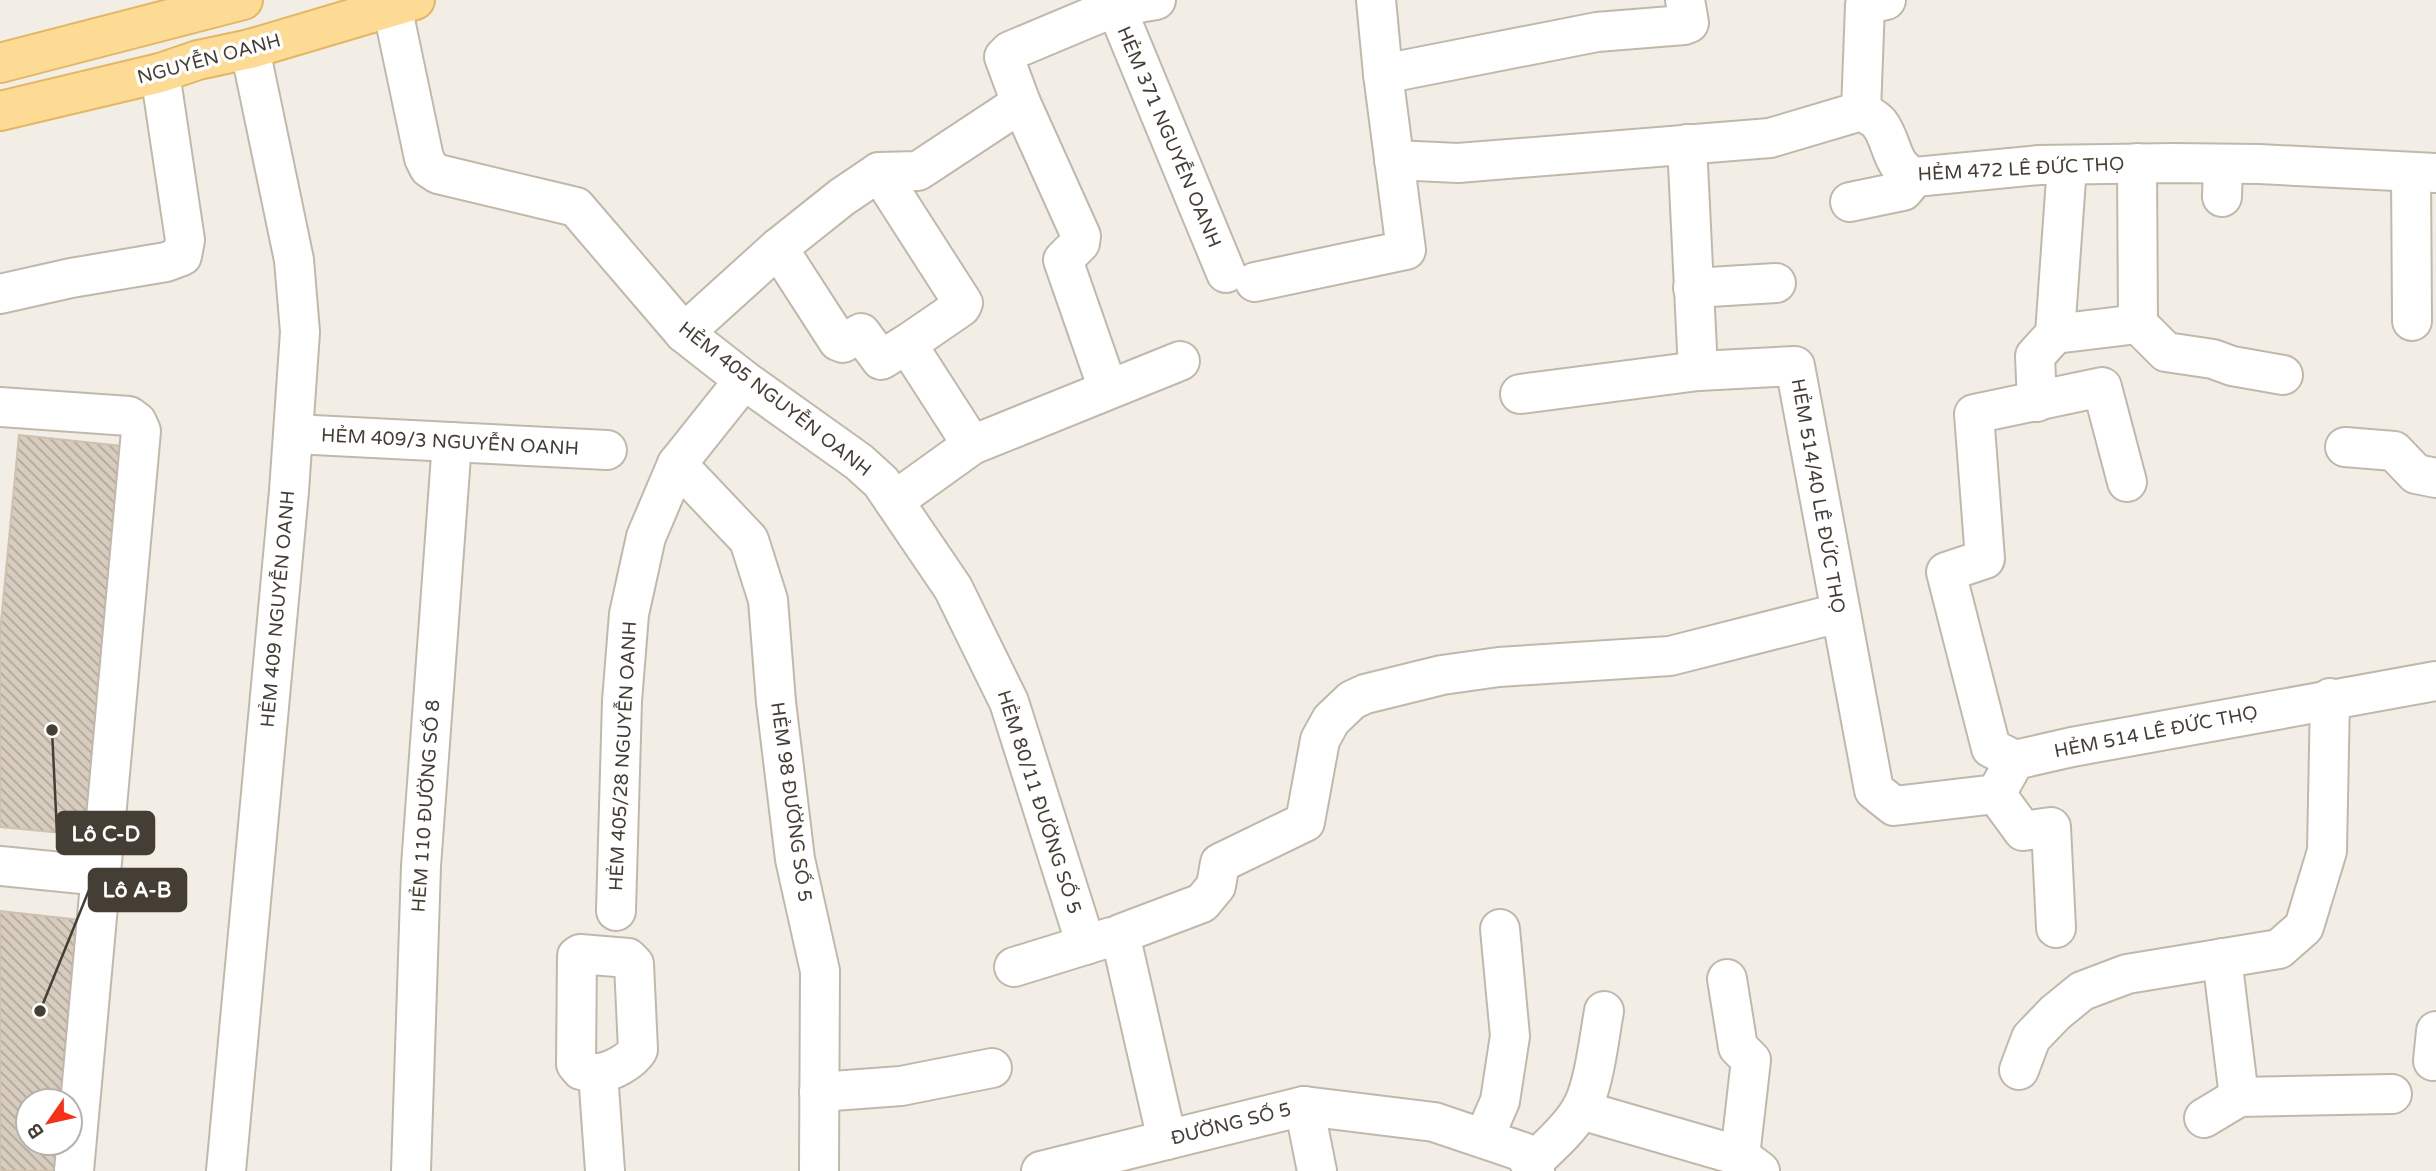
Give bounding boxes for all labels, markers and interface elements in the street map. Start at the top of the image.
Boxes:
street label: HẺM 371 NGUYỄN OANH [1112,22,1227,251]
street label: NGUYỄN OANH [134,27,283,89]
street label: HẺM 472 LÊ ĐỨC THỌ [1917,152,2125,185]
street label: HẺM 405 NGUYỄN OANH [674,316,877,481]
street label: HẺM 514/40 LÊ ĐỨC THỌ [1787,377,1850,615]
street label: HẺM 409/3 NGUYỄN OANH [320,422,580,460]
street label: HẺM 409 NGUYỄN OANH [255,489,299,728]
street label: HẺM 405/28 NGUYỄN OANH [603,620,641,891]
street label: HẺM 80/11 ĐƯỜNG SỐ 5 [992,687,1087,917]
street label: HẺM 110 ĐƯỜNG SỐ 8 [406,699,444,913]
street label: HẺM 98 ĐƯỜNG SỐ 5 [766,700,818,903]
street label: HẺM 514 LÊ ĐỨC THỌ [2052,700,2260,763]
callout: Lô C-D [57,812,154,854]
text: Lô C-D [72,822,140,847]
callout: Lô A-B [89,869,186,911]
text: Lô A-B [103,878,171,903]
north arrow [14,1087,84,1157]
street label: ĐƯỜNG SỐ 5 [1168,1097,1293,1150]
text: B [23,1119,49,1143]

